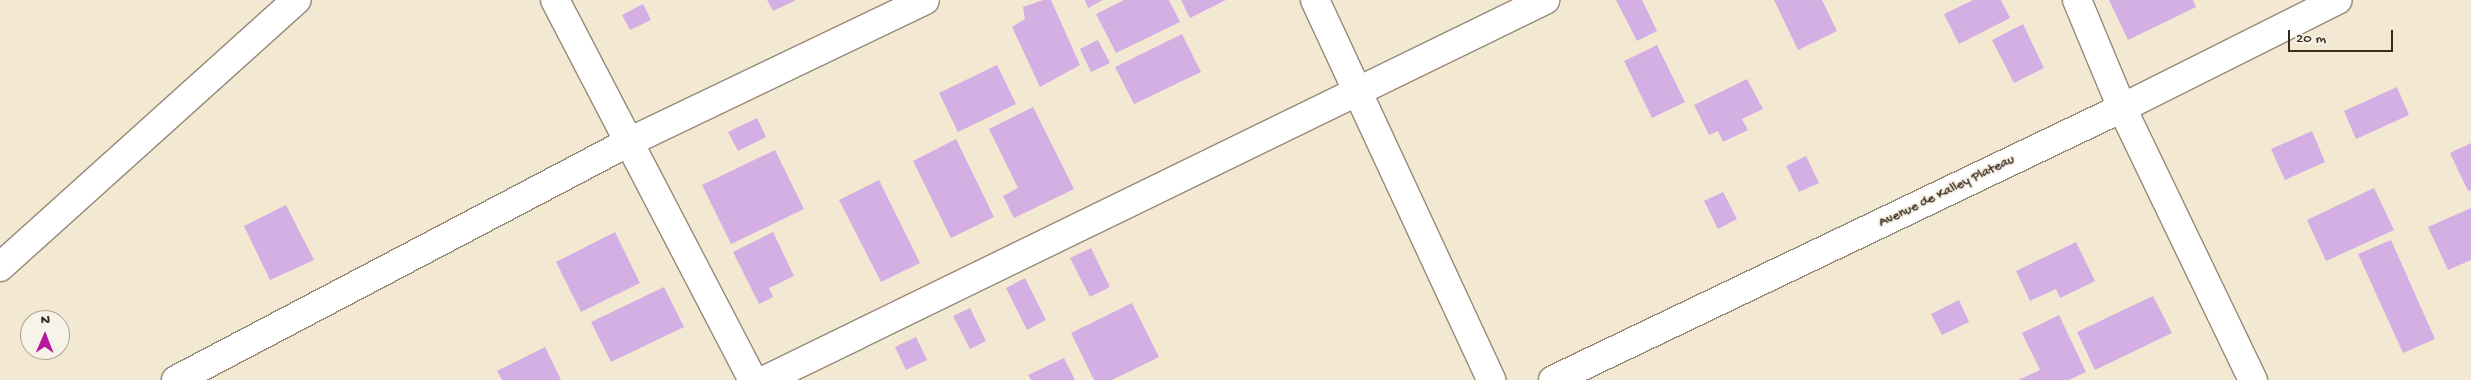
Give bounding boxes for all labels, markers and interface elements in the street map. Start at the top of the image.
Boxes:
scale bar [2291,20,2396,52]
text: 20 m [2296,30,2326,48]
street label: Avenue de Kalley Plateau [1876,152,2018,232]
north arrow [20,310,70,360]
text: N [41,312,50,329]

